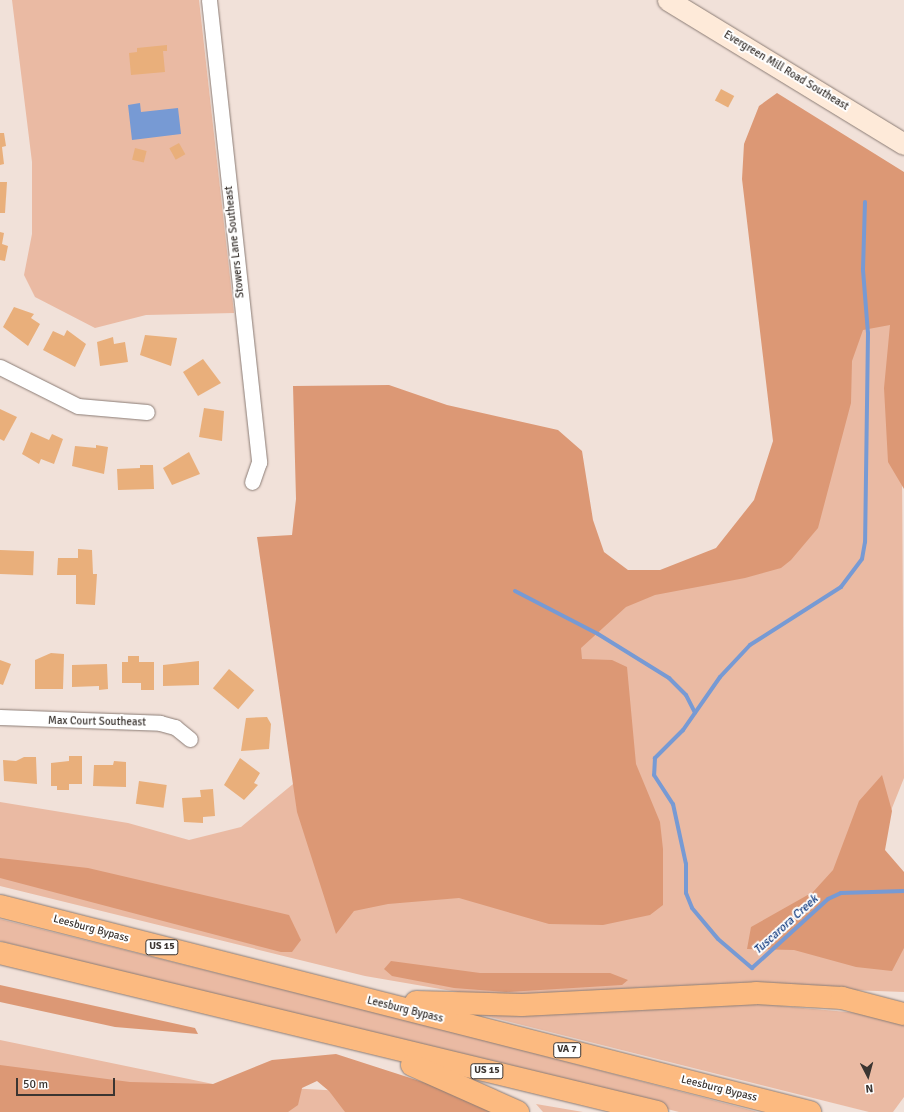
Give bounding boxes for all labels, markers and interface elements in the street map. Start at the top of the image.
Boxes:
street label: Evergreen Mill Road Southeast [721,28,851,114]
street label: Stowers Lane Southeast [223,185,247,299]
street label: Max Court Southeast [48,715,146,729]
water label: Tuscarora Creek [751,892,821,958]
street label: Leesburg Bypass [52,913,130,945]
road number: US 15 [145,939,179,955]
street label: Leesburg Bypass [366,994,444,1026]
road number: VA 7 [553,1042,581,1058]
north arrow [848,1056,888,1096]
road number: US 15 [470,1063,504,1079]
scale bar [18,1070,117,1096]
street label: Leesburg Bypass [680,1073,758,1105]
text: 50 m [23,1077,48,1092]
text: N [865,1082,874,1095]

